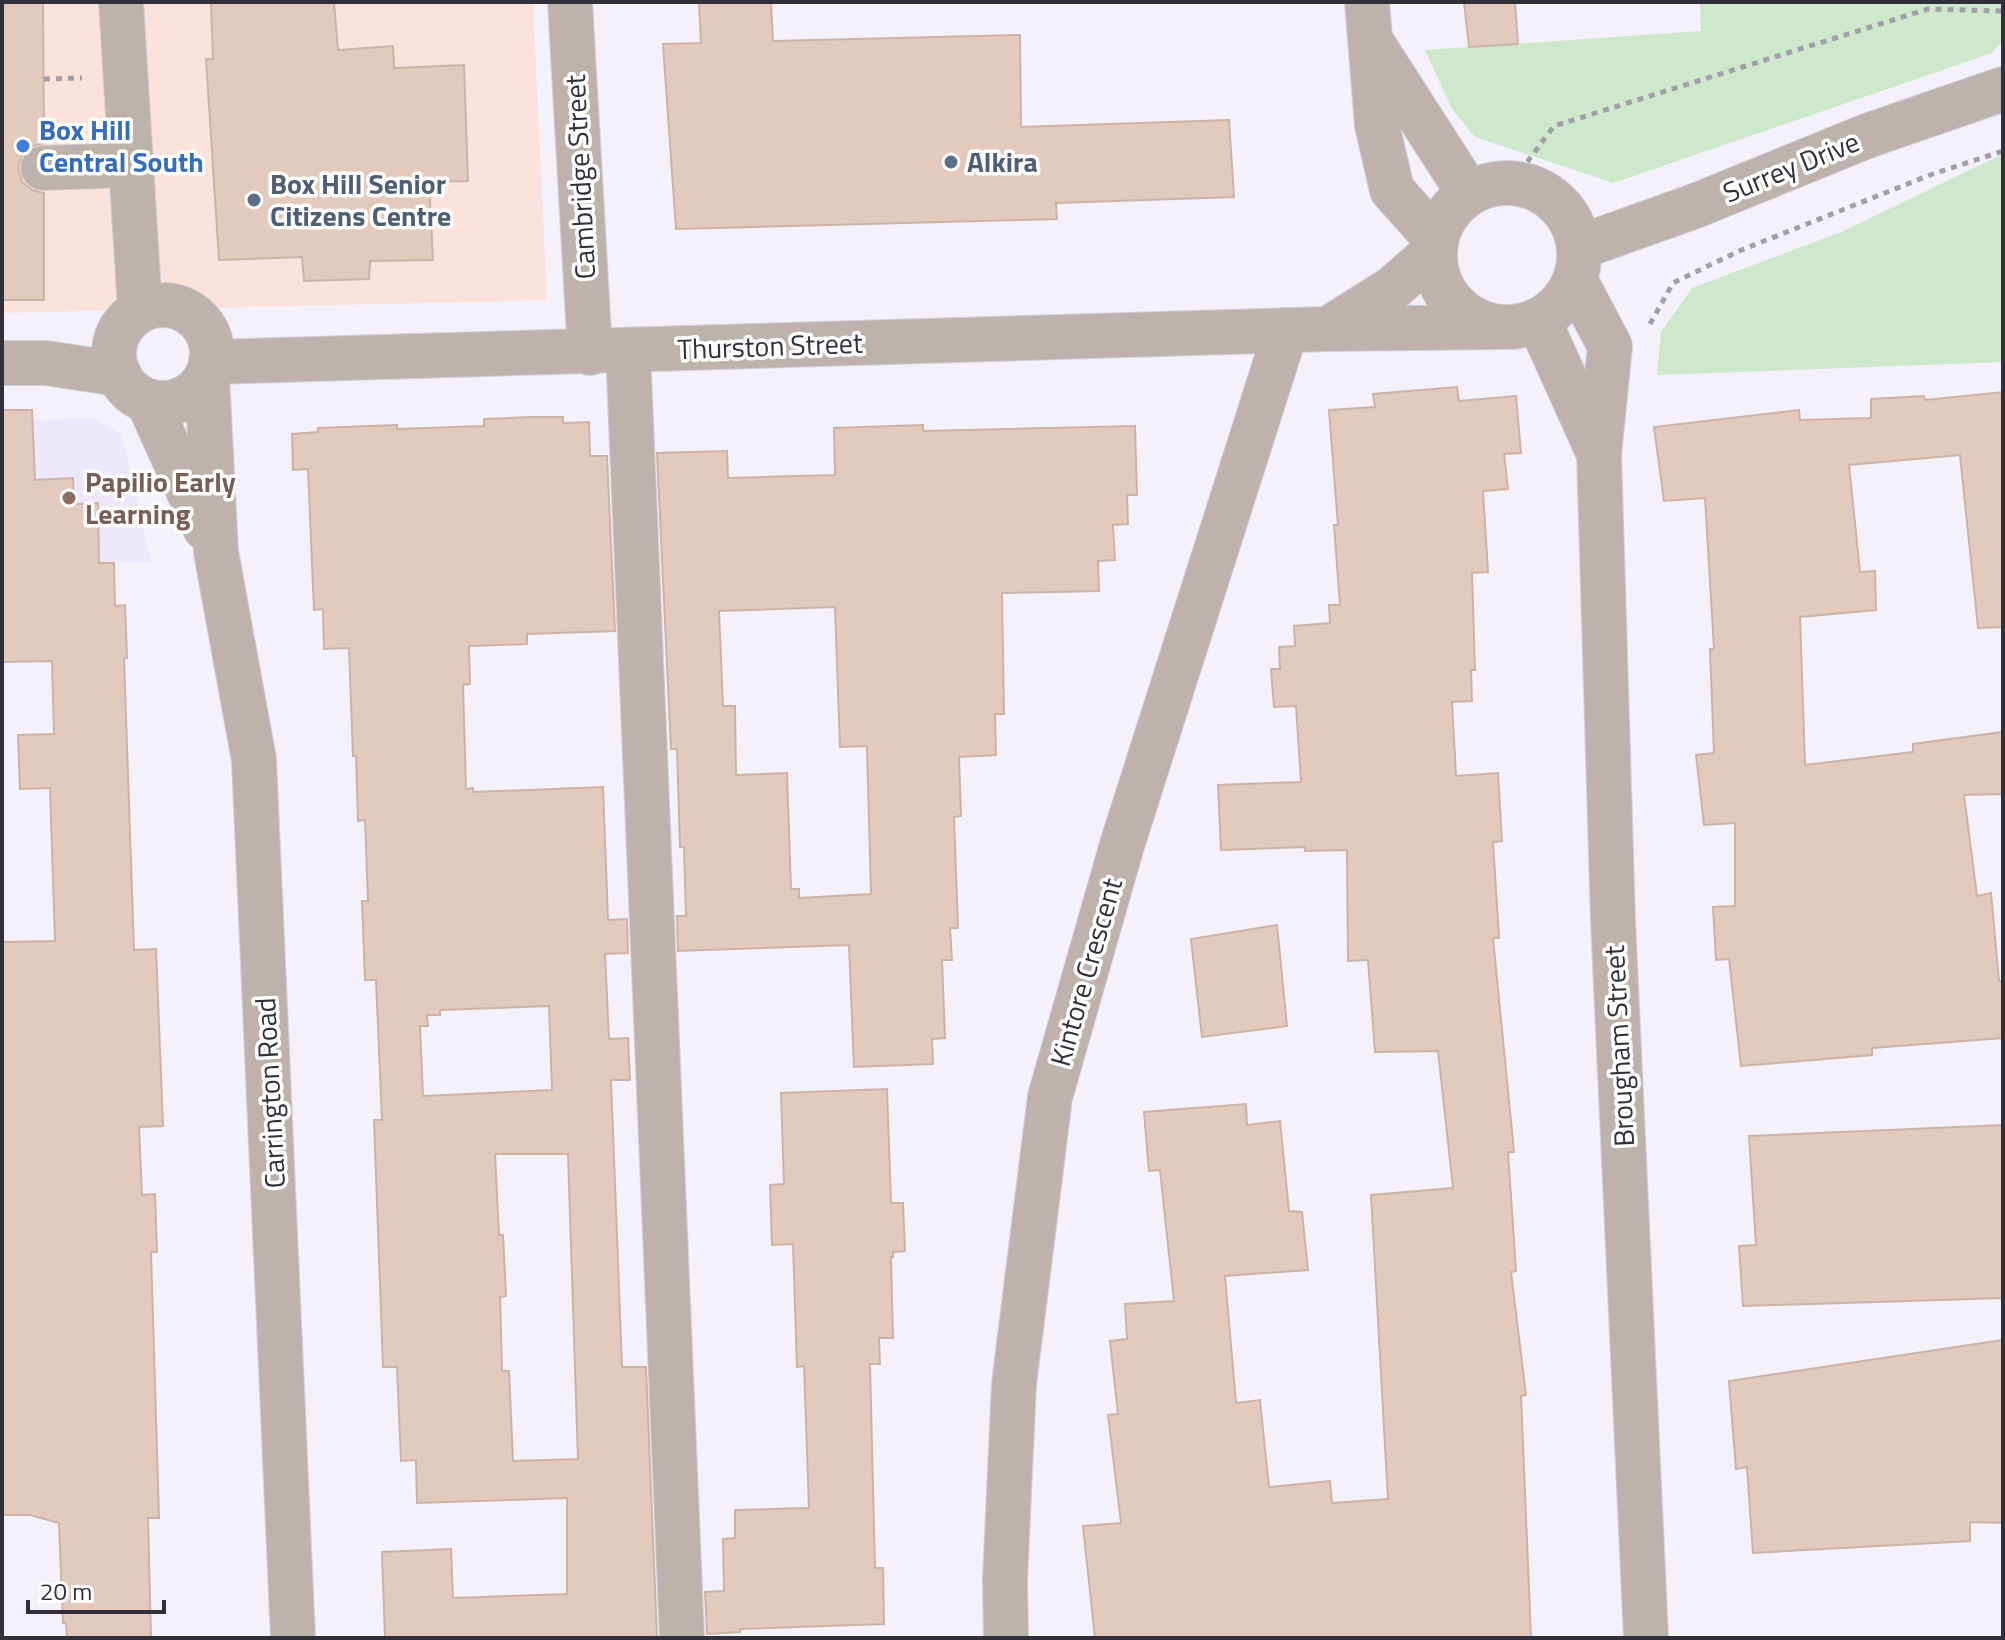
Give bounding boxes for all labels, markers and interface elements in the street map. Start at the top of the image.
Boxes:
street label: Cambridge Street [553,73,606,280]
place label: Box Hill Central South [39,108,204,183]
street label: Surrey Drive [1716,120,1866,213]
marker: Box Hill Central South [14,137,32,155]
place label: Alkira [967,140,1038,183]
marker: Alkira [942,153,960,171]
place label: Box Hill Senior Citizens Centre [270,162,451,237]
marker: Box Hill Senior Citizens Centre [245,191,263,209]
street label: Thurston Street [677,321,864,370]
place label: Papilio Early Learning [85,460,236,535]
marker: Papilio Early Learning [60,489,78,507]
street label: Kintore Crescent [1038,873,1133,1071]
street label: Brougham Street [1592,944,1645,1148]
street label: Carrington Road [243,997,296,1189]
scale bar [28,1564,164,1614]
text: 20 m [40,1573,92,1609]

